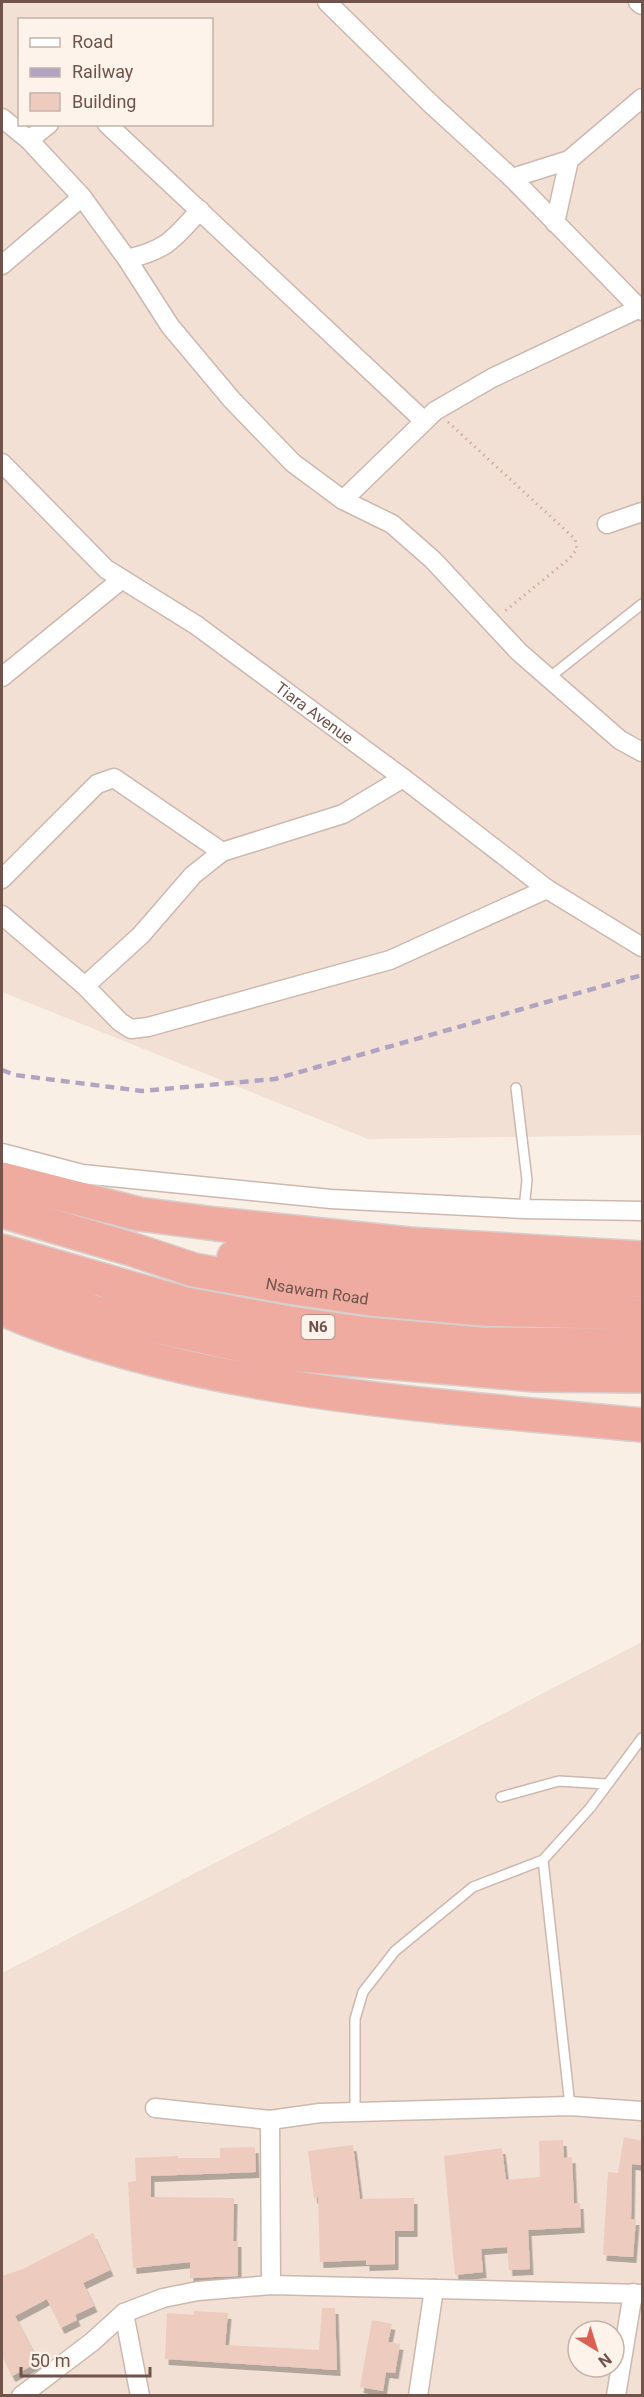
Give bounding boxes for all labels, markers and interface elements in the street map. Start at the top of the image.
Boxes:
legend [18,18,213,126]
text: Road [72,31,113,52]
text: Railway [72,61,134,82]
text: Building [72,91,136,112]
street label: Tiara Avenue [272,678,357,748]
street label: Nsawam Road [264,1274,370,1309]
road number: N6 [302,1315,334,1339]
north arrow [566,2319,626,2379]
scale bar [21,2340,150,2378]
text: N [595,2349,615,2371]
text: 50 m [30,2350,70,2371]

